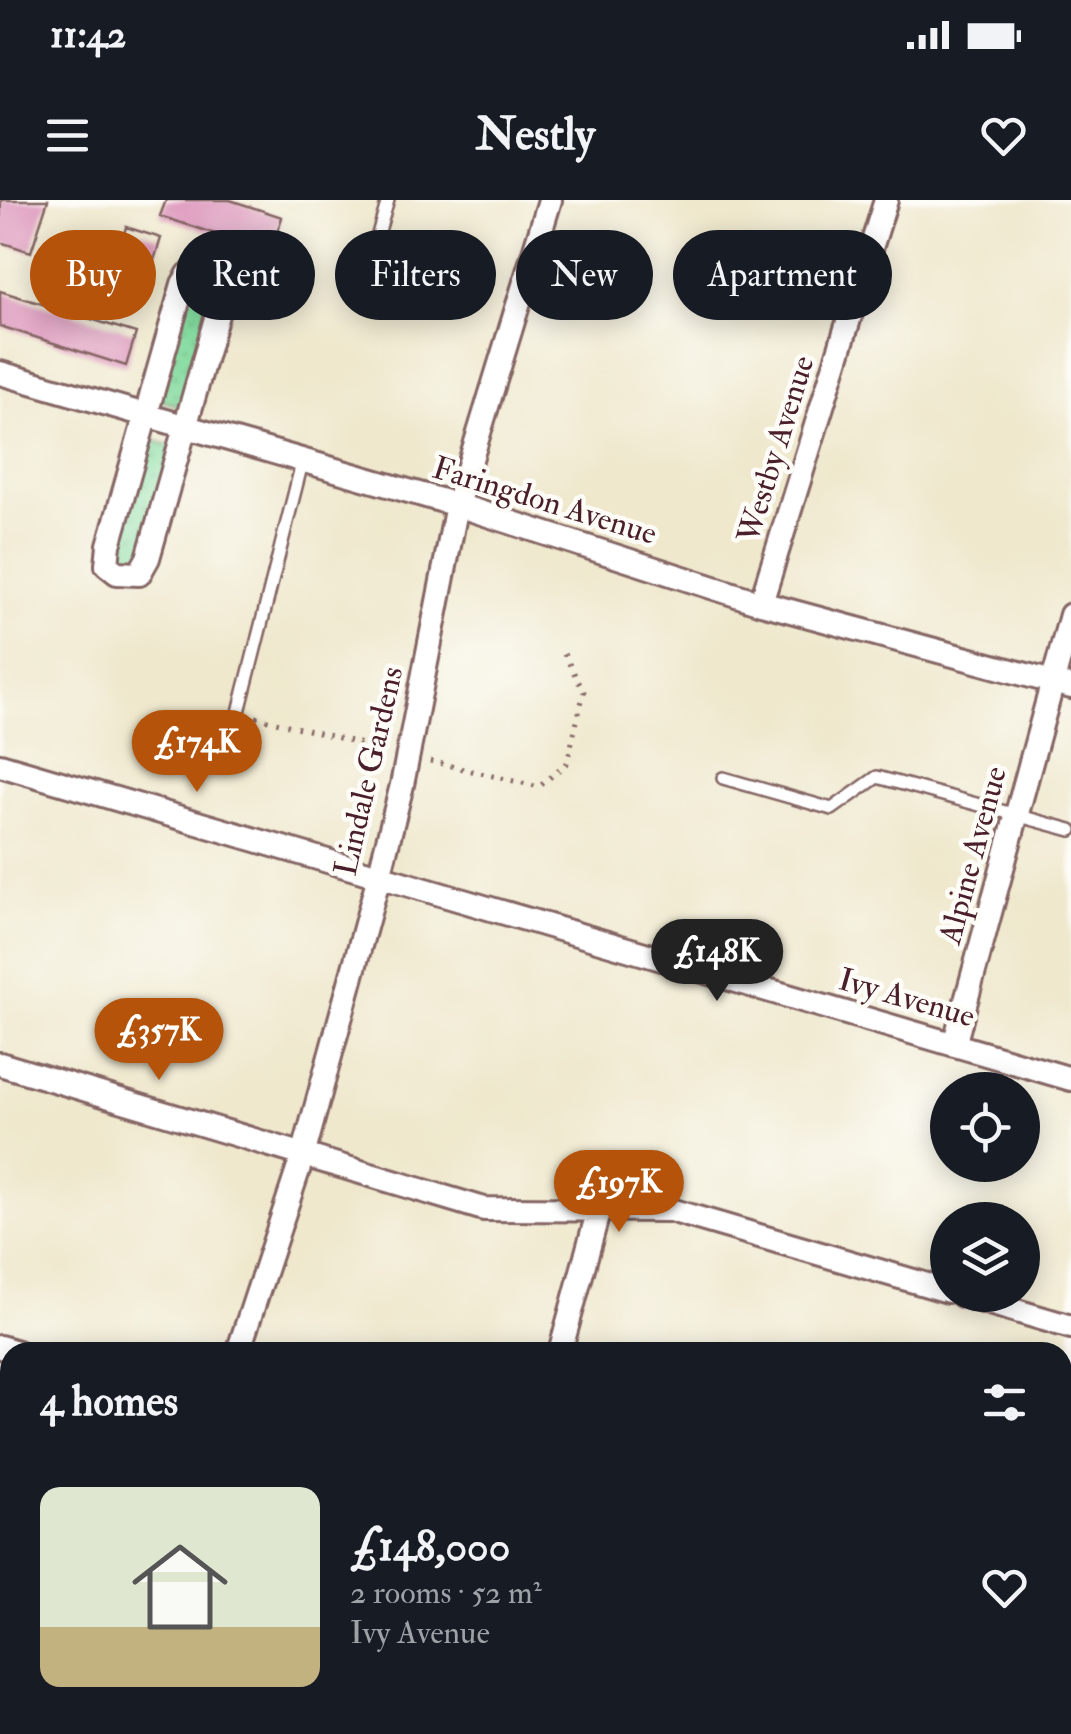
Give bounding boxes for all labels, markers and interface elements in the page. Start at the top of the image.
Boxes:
text: 11:42 [50,11,126,59]
text: Nestly [476,107,595,163]
icon: menu [40,108,95,163]
icon: heart [976,108,1031,163]
chip: Buy [30,230,156,320]
chip: Rent [176,230,315,320]
chip: Filters [335,230,496,320]
chip: New [516,230,653,320]
chip: Apartment [673,230,892,320]
street label: Westby Avenue [728,351,823,549]
street label: Faringdon Avenue [428,448,662,554]
street label: Lindale Gardens [325,663,412,880]
pin: £174K [127,710,267,795]
text: £174K [154,722,240,762]
street label: Alpine Avenue [930,762,1016,949]
pin: £148K [647,919,787,1004]
text: £148K [673,931,761,971]
street label: Ivy Avenue [834,959,979,1036]
pin: £357K [89,998,229,1083]
text: £357K [117,1010,201,1050]
map controls [930,1072,1040,1312]
button: locate [930,1072,1040,1182]
pin: £197K [549,1150,689,1235]
text: £197K [576,1162,662,1202]
button: layers [930,1202,1040,1312]
icon: filters [977,1375,1032,1430]
text: 4 homes [40,1376,178,1428]
text: £148,000 [350,1521,510,1573]
icon: home [120,1527,240,1647]
icon: heart [977,1560,1032,1615]
text: 2 rooms · 52 m² [350,1573,542,1613]
text: Ivy Avenue [350,1613,490,1653]

